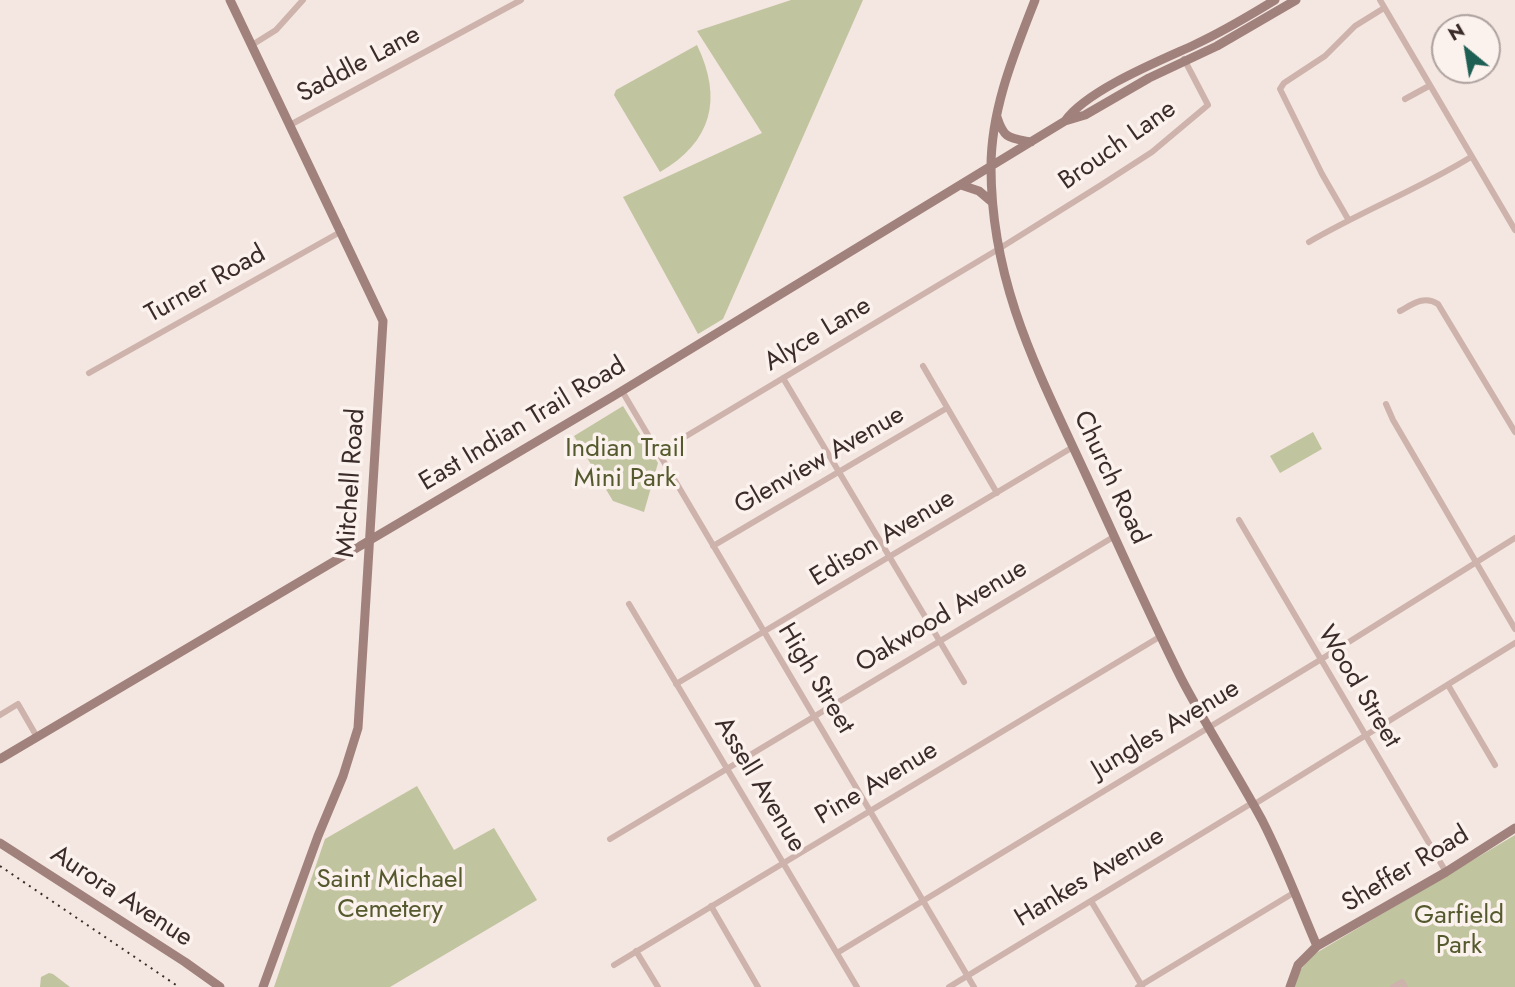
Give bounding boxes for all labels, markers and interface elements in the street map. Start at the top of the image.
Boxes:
north arrow [1431,14,1501,84]
text: N [1443,17,1470,48]
street label: Saddle Lane [292,20,426,110]
street label: Brouch Lane [1053,94,1183,198]
street label: Turner Road [141,239,271,331]
street label: Alyce Lane [759,291,877,379]
street label: East Indian Trail Road [414,351,632,499]
street label: Glenview Avenue [730,400,910,522]
street label: Church Road [1066,406,1154,550]
street label: Mitchell Road [331,407,373,559]
park label: Indian Trail Mini Park [565,434,685,496]
street label: Edison Avenue [805,484,961,594]
street label: Oakwood Avenue [851,554,1033,680]
street label: High Street [770,618,860,740]
street label: Wood Street [1309,620,1407,754]
street label: Jungles Avenue [1086,674,1246,786]
street label: Assell Avenue [706,712,812,858]
street label: Pine Avenue [810,735,944,833]
street label: Sheffer Road [1337,820,1475,920]
street label: Hankes Avenue [1010,821,1170,935]
street label: Aurora Avenue [44,839,198,955]
park label: Saint Michael Cemetery [317,865,463,926]
park label: Garfield Park [1414,901,1504,962]

